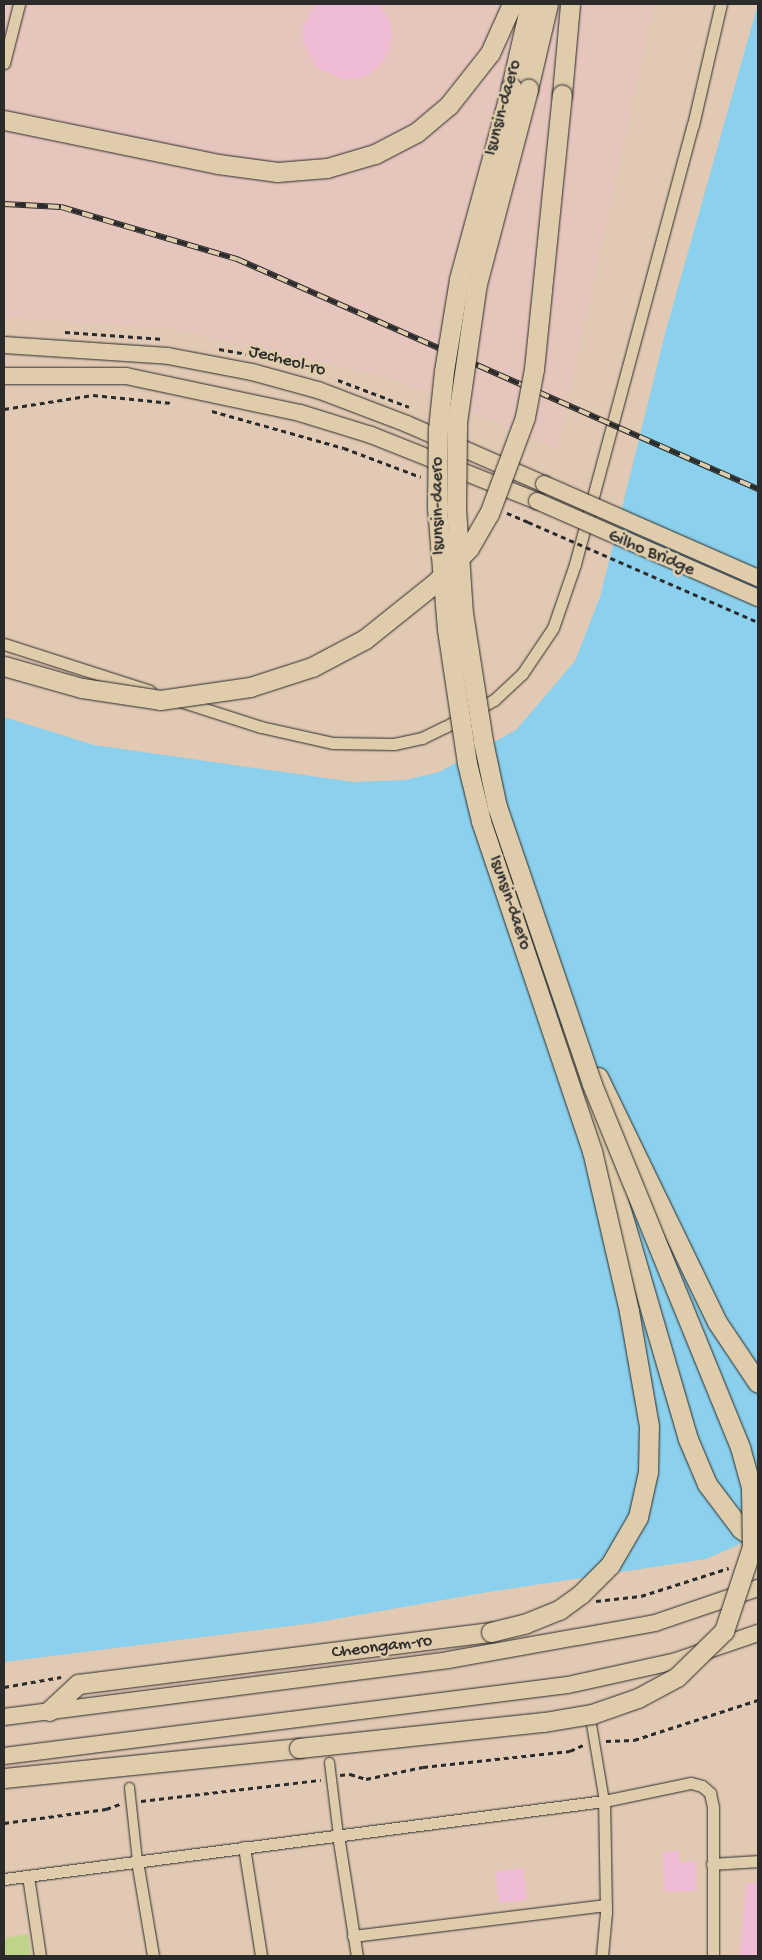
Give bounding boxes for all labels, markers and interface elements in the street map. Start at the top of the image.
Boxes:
street label: Isunsin-daero [481,58,527,158]
street label: Jecheol-ro [246,341,328,383]
street label: Isunsin-daero [427,457,451,555]
street label: Gilho Bridge [604,526,698,582]
street label: Isunsin-daero [483,853,535,953]
street label: Cheongam-ro [331,1631,433,1665]

